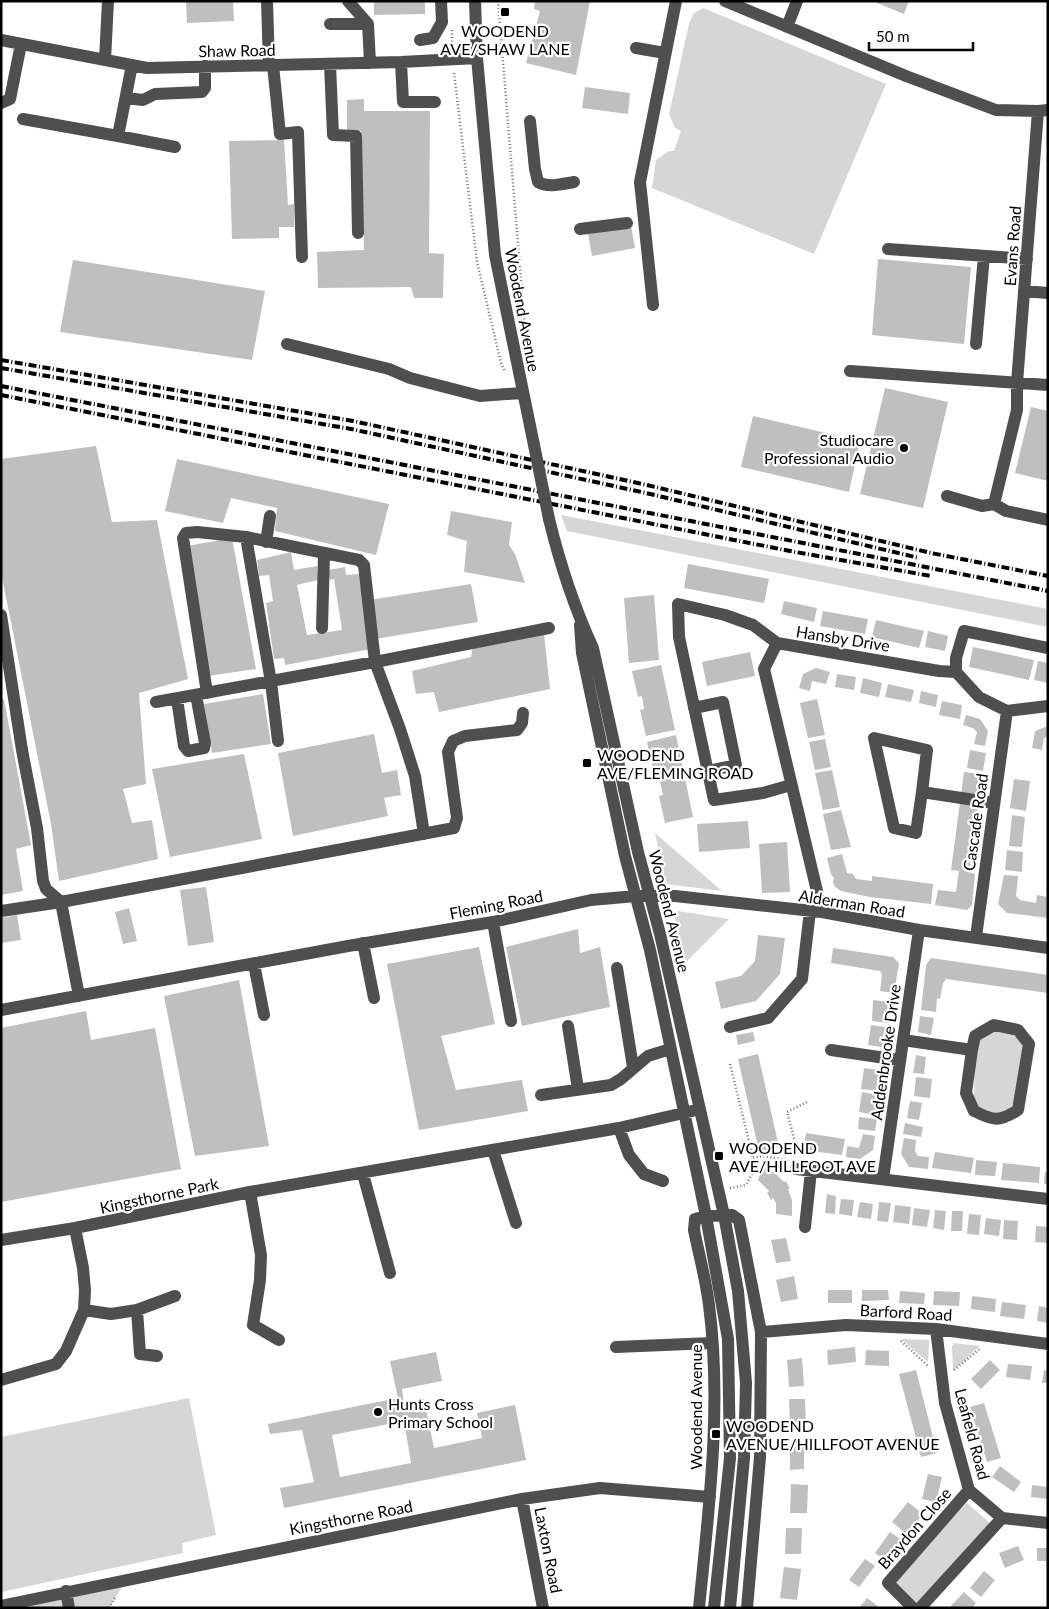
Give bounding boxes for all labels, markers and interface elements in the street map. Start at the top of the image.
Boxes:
marker: WOODEND AVE/SHAW LANE [499,6,511,18]
scale bar [869,20,973,52]
place label: WOODEND AVE/SHAW LANE [440,21,570,58]
text: 50 m [876,27,910,45]
street label: Shaw Road [198,40,276,60]
street label: Evans Road [1000,205,1024,287]
street label: Woodend Avenue [502,247,544,373]
place label: Studiocare Professional Audio [764,430,894,467]
marker: Studiocare Professional Audio [898,442,910,454]
street label: Hansby Drive [795,621,891,655]
place label: WOODEND AVE/FLEMING ROAD [597,745,754,782]
marker: WOODEND AVE/FLEMING ROAD [581,757,593,769]
street label: Cascade Road [959,772,991,872]
street label: Woodend Avenue [646,848,694,974]
street label: Alderman Road [797,885,907,921]
street label: Fleming Road [448,886,544,922]
street label: Addenbrooke Drive [866,983,904,1121]
place label: WOODEND AVE/HILLFOOT AVE [729,1138,876,1175]
marker: WOODEND AVE/HILLFOOT AVE [713,1150,725,1162]
street label: Kingsthorne Park [98,1173,221,1217]
street label: Barford Road [859,1300,953,1324]
street label: Woodend Avenue [686,1344,705,1470]
street label: Leafield Road [952,1386,994,1482]
place label: Hunts Cross Primary School [388,1394,493,1431]
marker: Hunts Cross Primary School [372,1406,384,1418]
place label: WOODEND AVENUE/HILLFOOT AVENUE [726,1416,939,1453]
marker: WOODEND AVENUE/HILLFOOT AVENUE [710,1428,722,1440]
street label: Braydon Close [873,1483,955,1573]
street label: Kingsthorne Road [288,1496,414,1538]
street label: Laxton Road [531,1505,567,1595]

